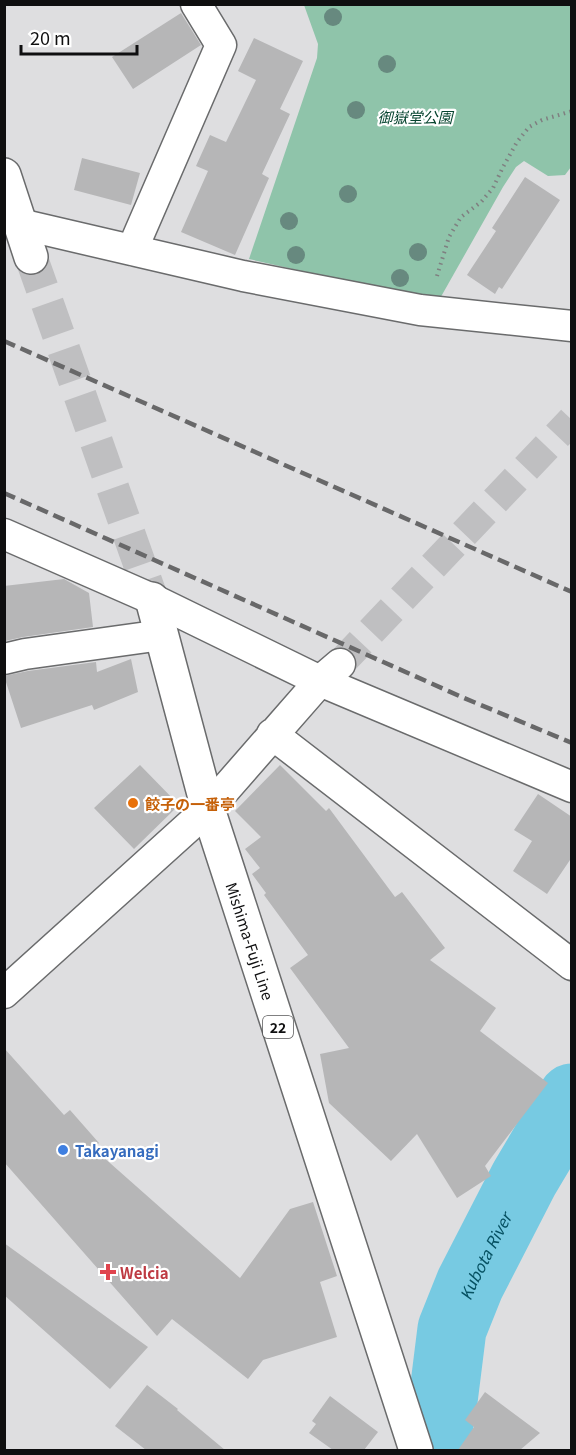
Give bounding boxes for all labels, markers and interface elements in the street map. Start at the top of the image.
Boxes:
scale bar [21,18,136,56]
text: 20 m [30,24,71,50]
park label: 御嶽堂公園 [377,106,454,127]
place label: 餃子の一番亭 [145,793,235,814]
marker: 餃子の一番亭 [126,796,140,810]
street label: Mishima-Fuji Line [222,879,280,1002]
road number: 22 [263,1016,293,1038]
place label: Takayanagi [75,1140,159,1161]
marker: Takayanagi [56,1143,70,1157]
water label: Kubota River [453,1206,518,1303]
place label: Welcia [120,1262,169,1283]
marker: Welcia [101,1265,115,1279]

